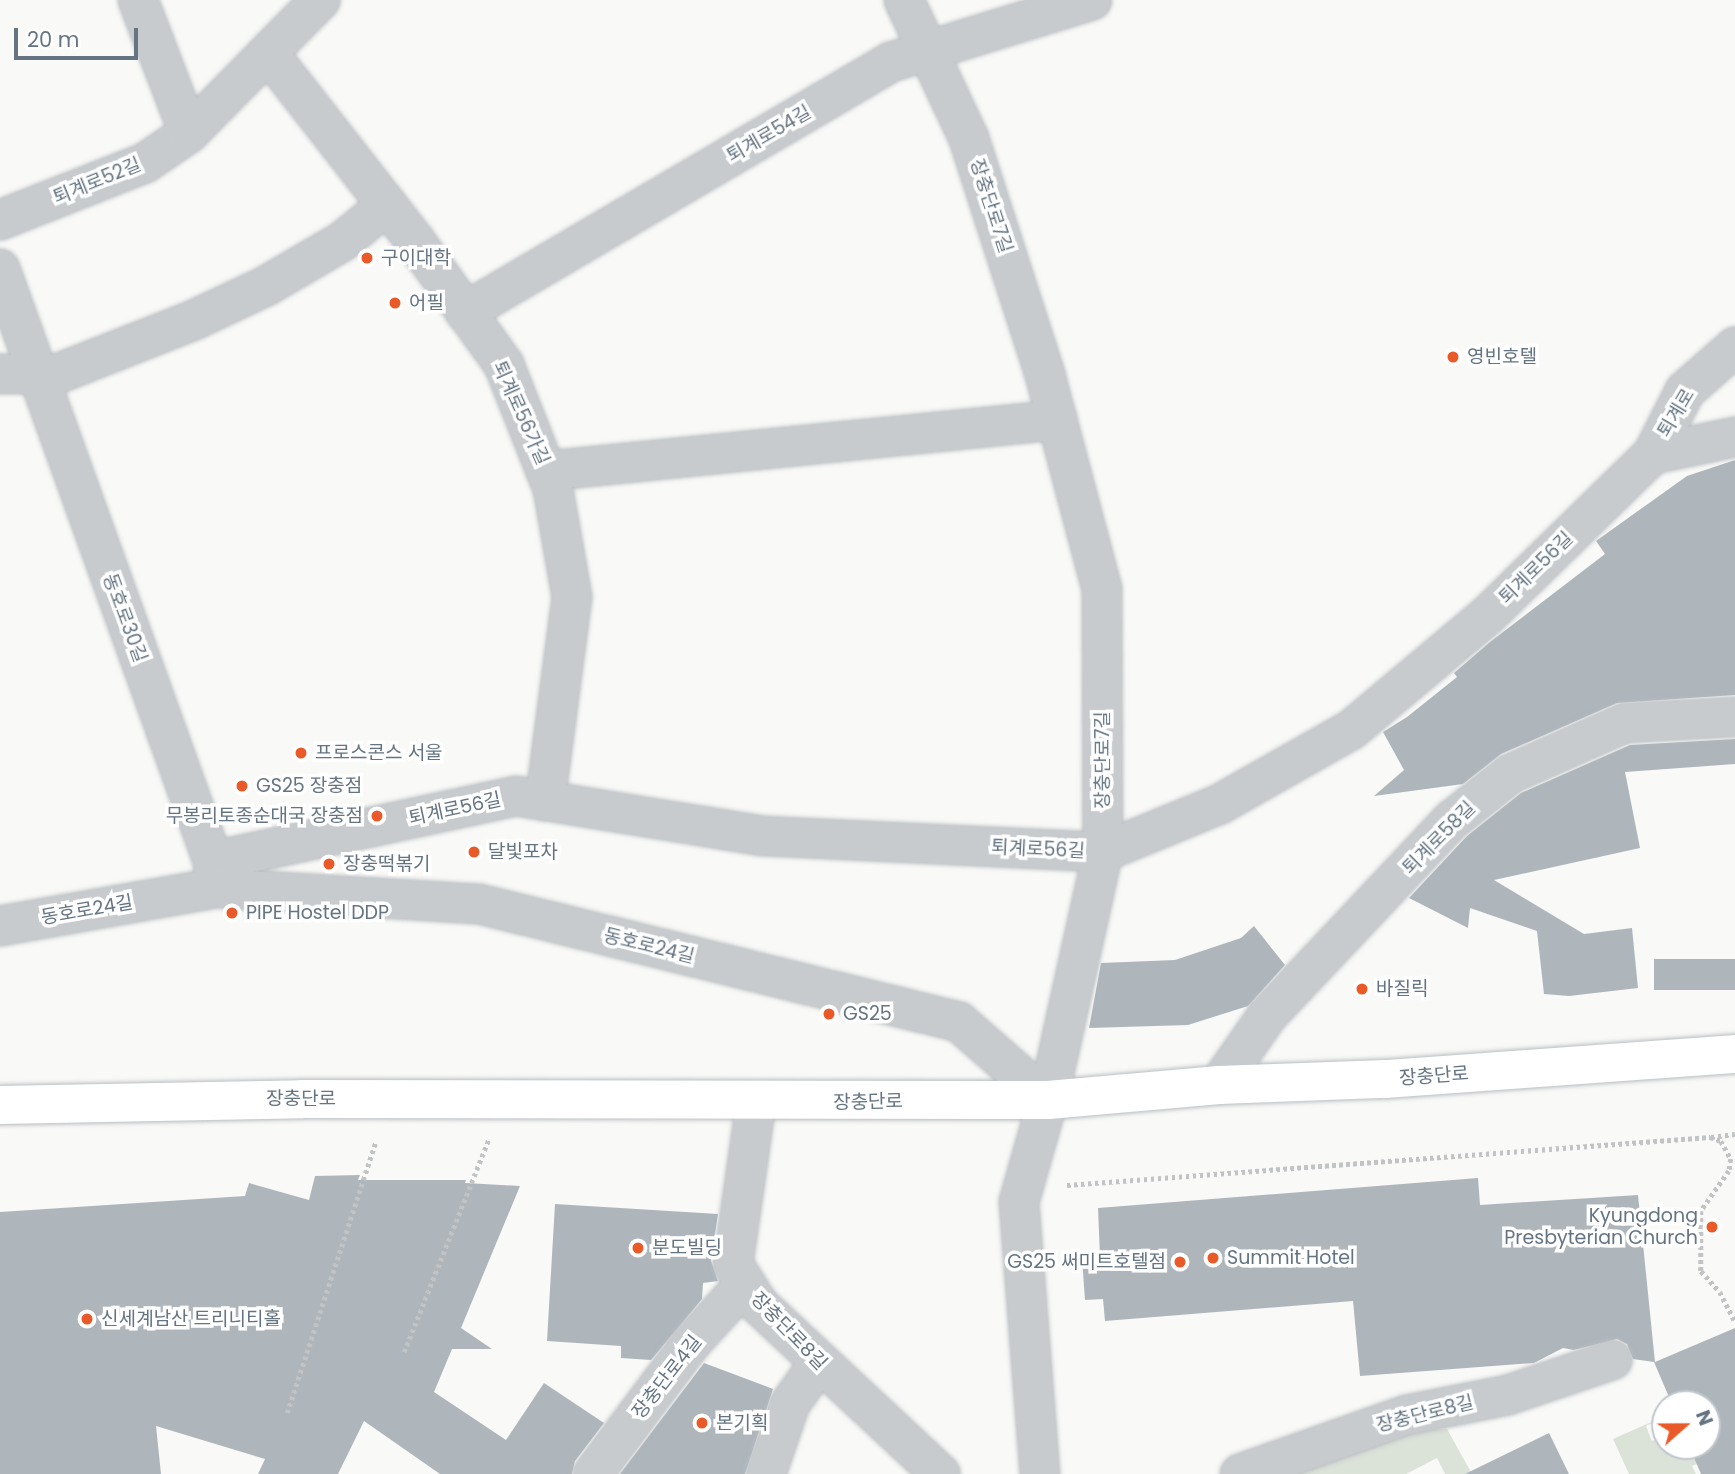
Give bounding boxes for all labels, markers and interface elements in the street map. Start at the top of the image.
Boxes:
scale bar [18,14,142,58]
text: 20 m [27,25,80,54]
street label: 퇴계로54길 [723,101,815,167]
street label: 퇴계로52길 [50,153,144,209]
street label: 장충단로7길 [965,156,1017,256]
place label: 구이대학 [381,247,451,269]
marker: 구이대학 [359,250,375,266]
place label: 어필 [409,292,444,314]
marker: 어필 [387,295,403,311]
place label: 영빈호텔 [1467,346,1537,368]
marker: 영빈호텔 [1445,349,1461,365]
street label: 퇴계로56가길 [488,357,554,469]
street label: 퇴계로 [1653,385,1699,441]
street label: 퇴계로56길 [1494,527,1578,609]
street label: 동호로30길 [98,570,152,666]
street label: 장충단로7길 [1092,711,1114,809]
place label: 프로스콘스 서울 [315,742,442,764]
marker: 프로스콘스 서울 [293,745,309,761]
place label: GS25 장충점 [256,775,362,797]
marker: GS25 장충점 [234,778,250,794]
street label: 퇴계로56길 [407,788,503,830]
street label: 퇴계로58길 [1398,797,1480,879]
place label: 무봉리토종순대국 장충점 [166,805,363,827]
marker: 무봉리토종순대국 장충점 [369,808,385,824]
street label: 퇴계로56길 [991,835,1085,863]
place label: 달빛포차 [488,841,558,863]
marker: 달빛포차 [466,844,482,860]
place label: 장충떡볶기 [343,853,430,875]
marker: 장충떡볶기 [321,856,337,872]
street label: 동호로24길 [39,891,135,929]
place label: PIPE Hostel DDP [246,902,389,924]
marker: PIPE Hostel DDP [224,905,240,921]
street label: 동호로24길 [601,924,697,968]
place label: 바질릭 [1376,978,1428,1000]
marker: 바질릭 [1354,981,1370,997]
place label: GS25 [843,1003,892,1025]
marker: GS25 [821,1006,837,1022]
street label: 장충단로 [1398,1062,1470,1090]
street label: 장충단로 [266,1088,336,1110]
street label: 장충단로 [833,1090,903,1114]
place label: Kyungdong Presbyterian Church [1504,1205,1698,1249]
marker: Kyungdong Presbyterian Church [1704,1219,1720,1235]
place label: 분도빌딩 [652,1237,722,1259]
marker: 분도빌딩 [630,1240,646,1256]
place label: Summit Hotel [1227,1247,1355,1269]
marker: Summit Hotel [1205,1250,1221,1266]
place label: GS25 써미트호텔점 [1007,1251,1166,1273]
marker: GS25 써미트호텔점 [1172,1254,1188,1270]
street label: 장충단로8길 [746,1287,832,1375]
place label: 신세계남산 트리니티홀 [101,1308,281,1330]
marker: 신세계남산 트리니티홀 [79,1311,95,1327]
street label: 장충단로4길 [627,1331,707,1423]
north arrow [1651,1390,1721,1460]
street label: 장충단로8길 [1374,1391,1476,1437]
text: N [1689,1406,1719,1430]
place label: 본기획 [716,1412,768,1434]
marker: 본기획 [694,1415,710,1431]

